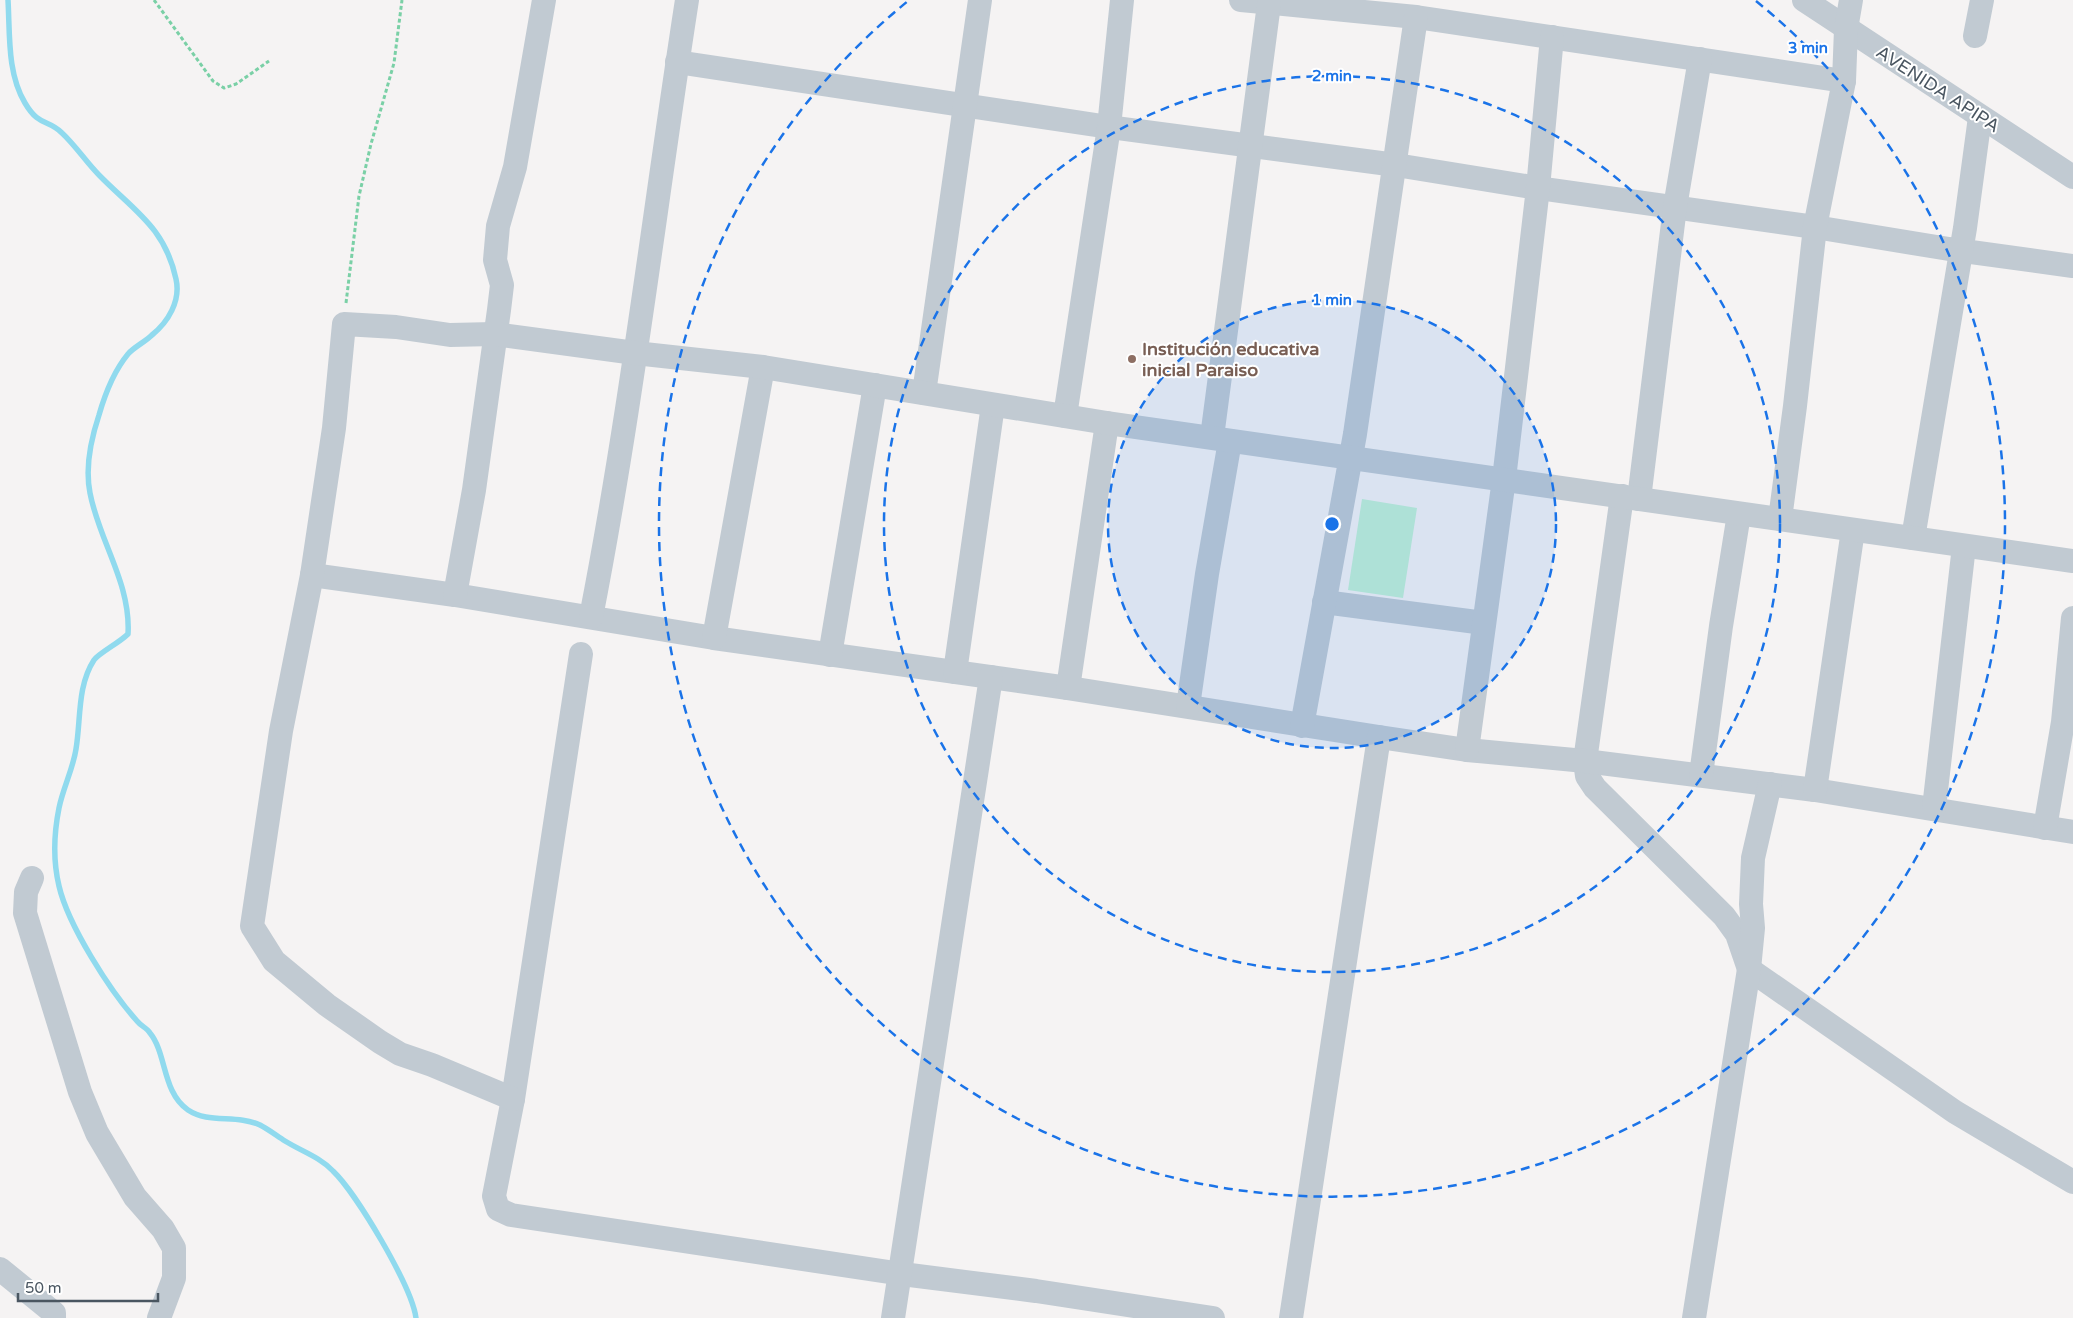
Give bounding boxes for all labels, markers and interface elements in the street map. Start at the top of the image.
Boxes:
text: 3 min [1788,39,1828,57]
street label: AVENIDA APIPA [1872,41,2004,137]
text: 2 min [1312,67,1352,85]
text: 1 min [1312,291,1352,309]
place label: Institución educativa inicial Paraiso [1142,338,1319,381]
marker: Institución educativa inicial Paraiso [1126,353,1138,365]
centre of rings [1323,515,1341,533]
scale bar [18,1270,158,1302]
text: 50 m [25,1279,62,1297]

